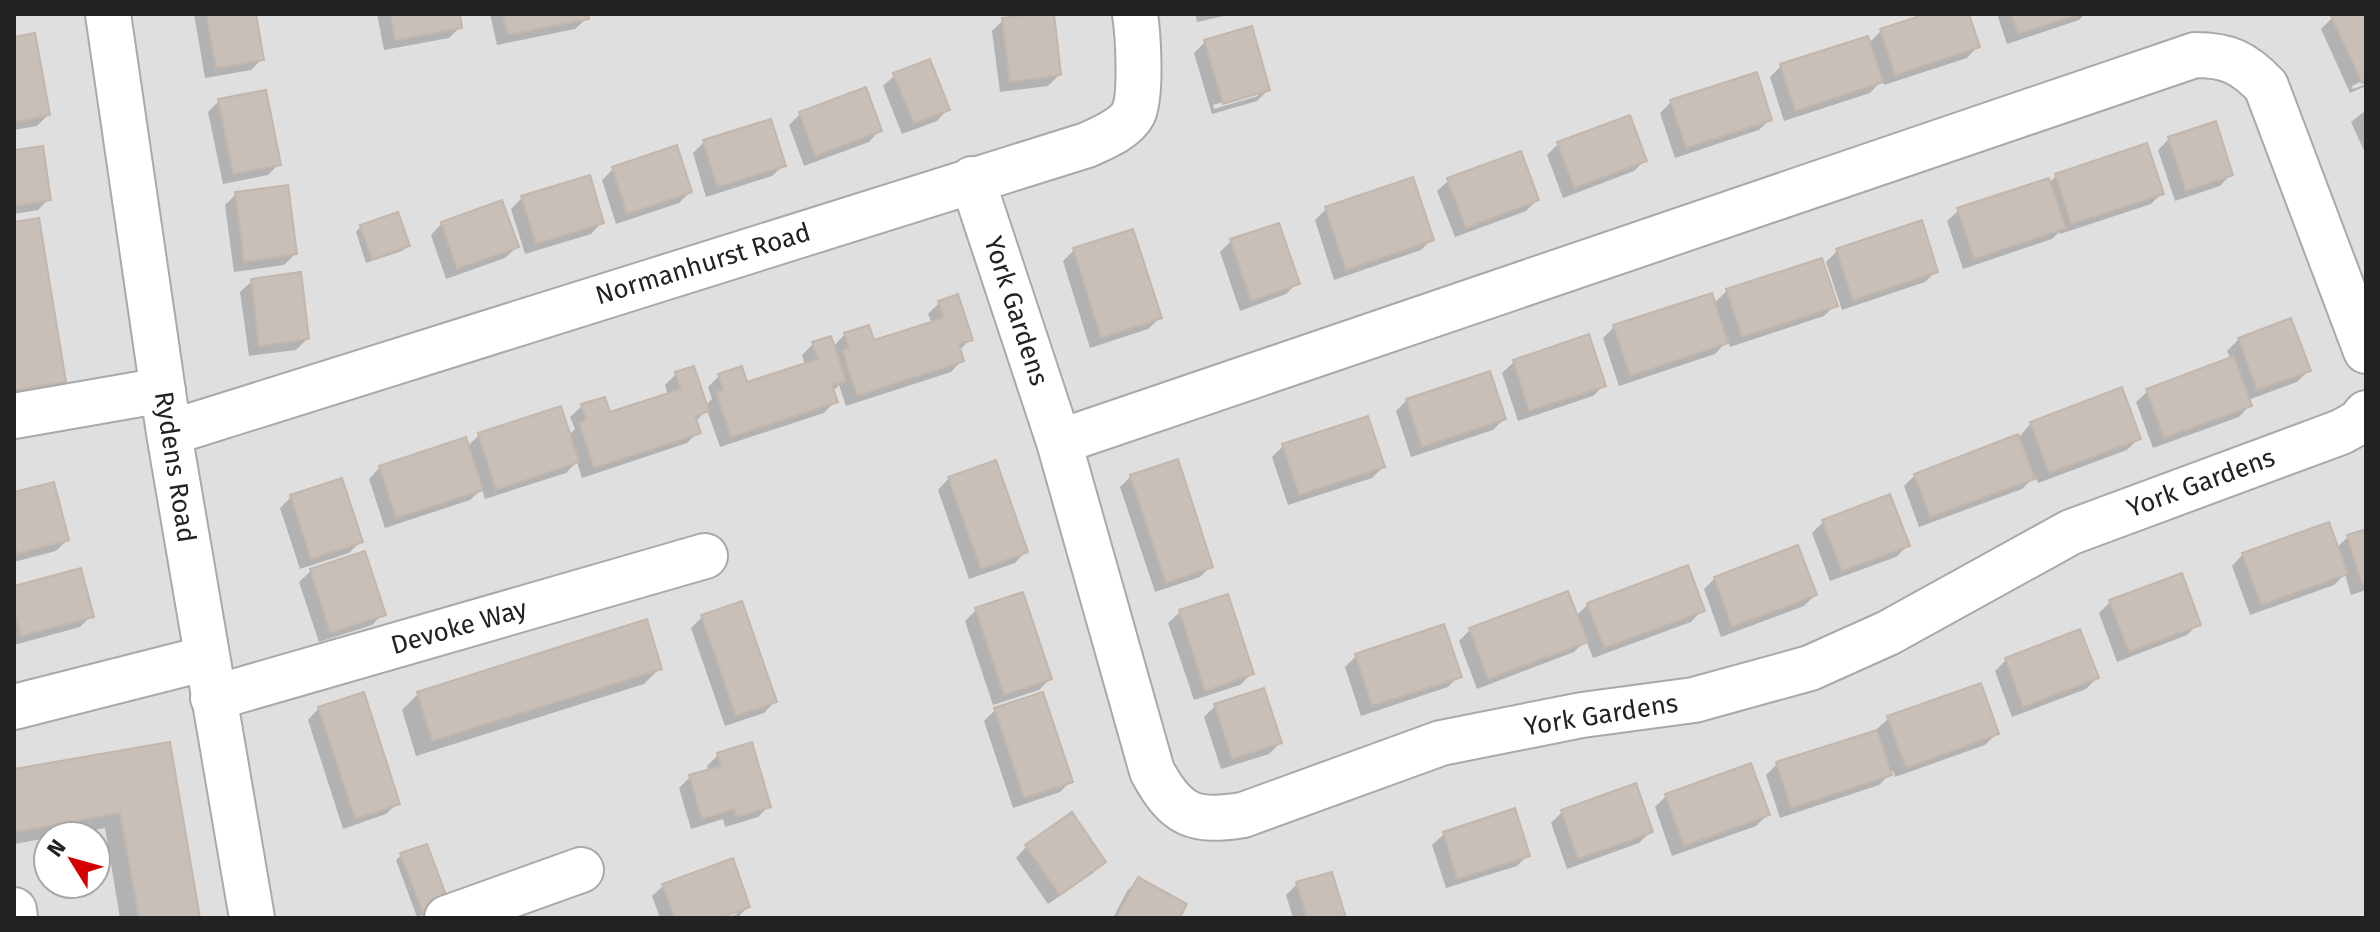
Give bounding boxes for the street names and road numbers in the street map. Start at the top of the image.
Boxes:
street label: Normanhurst Road [592,217,814,311]
street label: York Gardens [977,232,1055,390]
street label: Rydens Road [148,389,202,545]
street label: York Gardens [2123,442,2279,524]
street label: Devoke Way [387,593,531,661]
street label: York Gardens [1522,688,1680,742]

